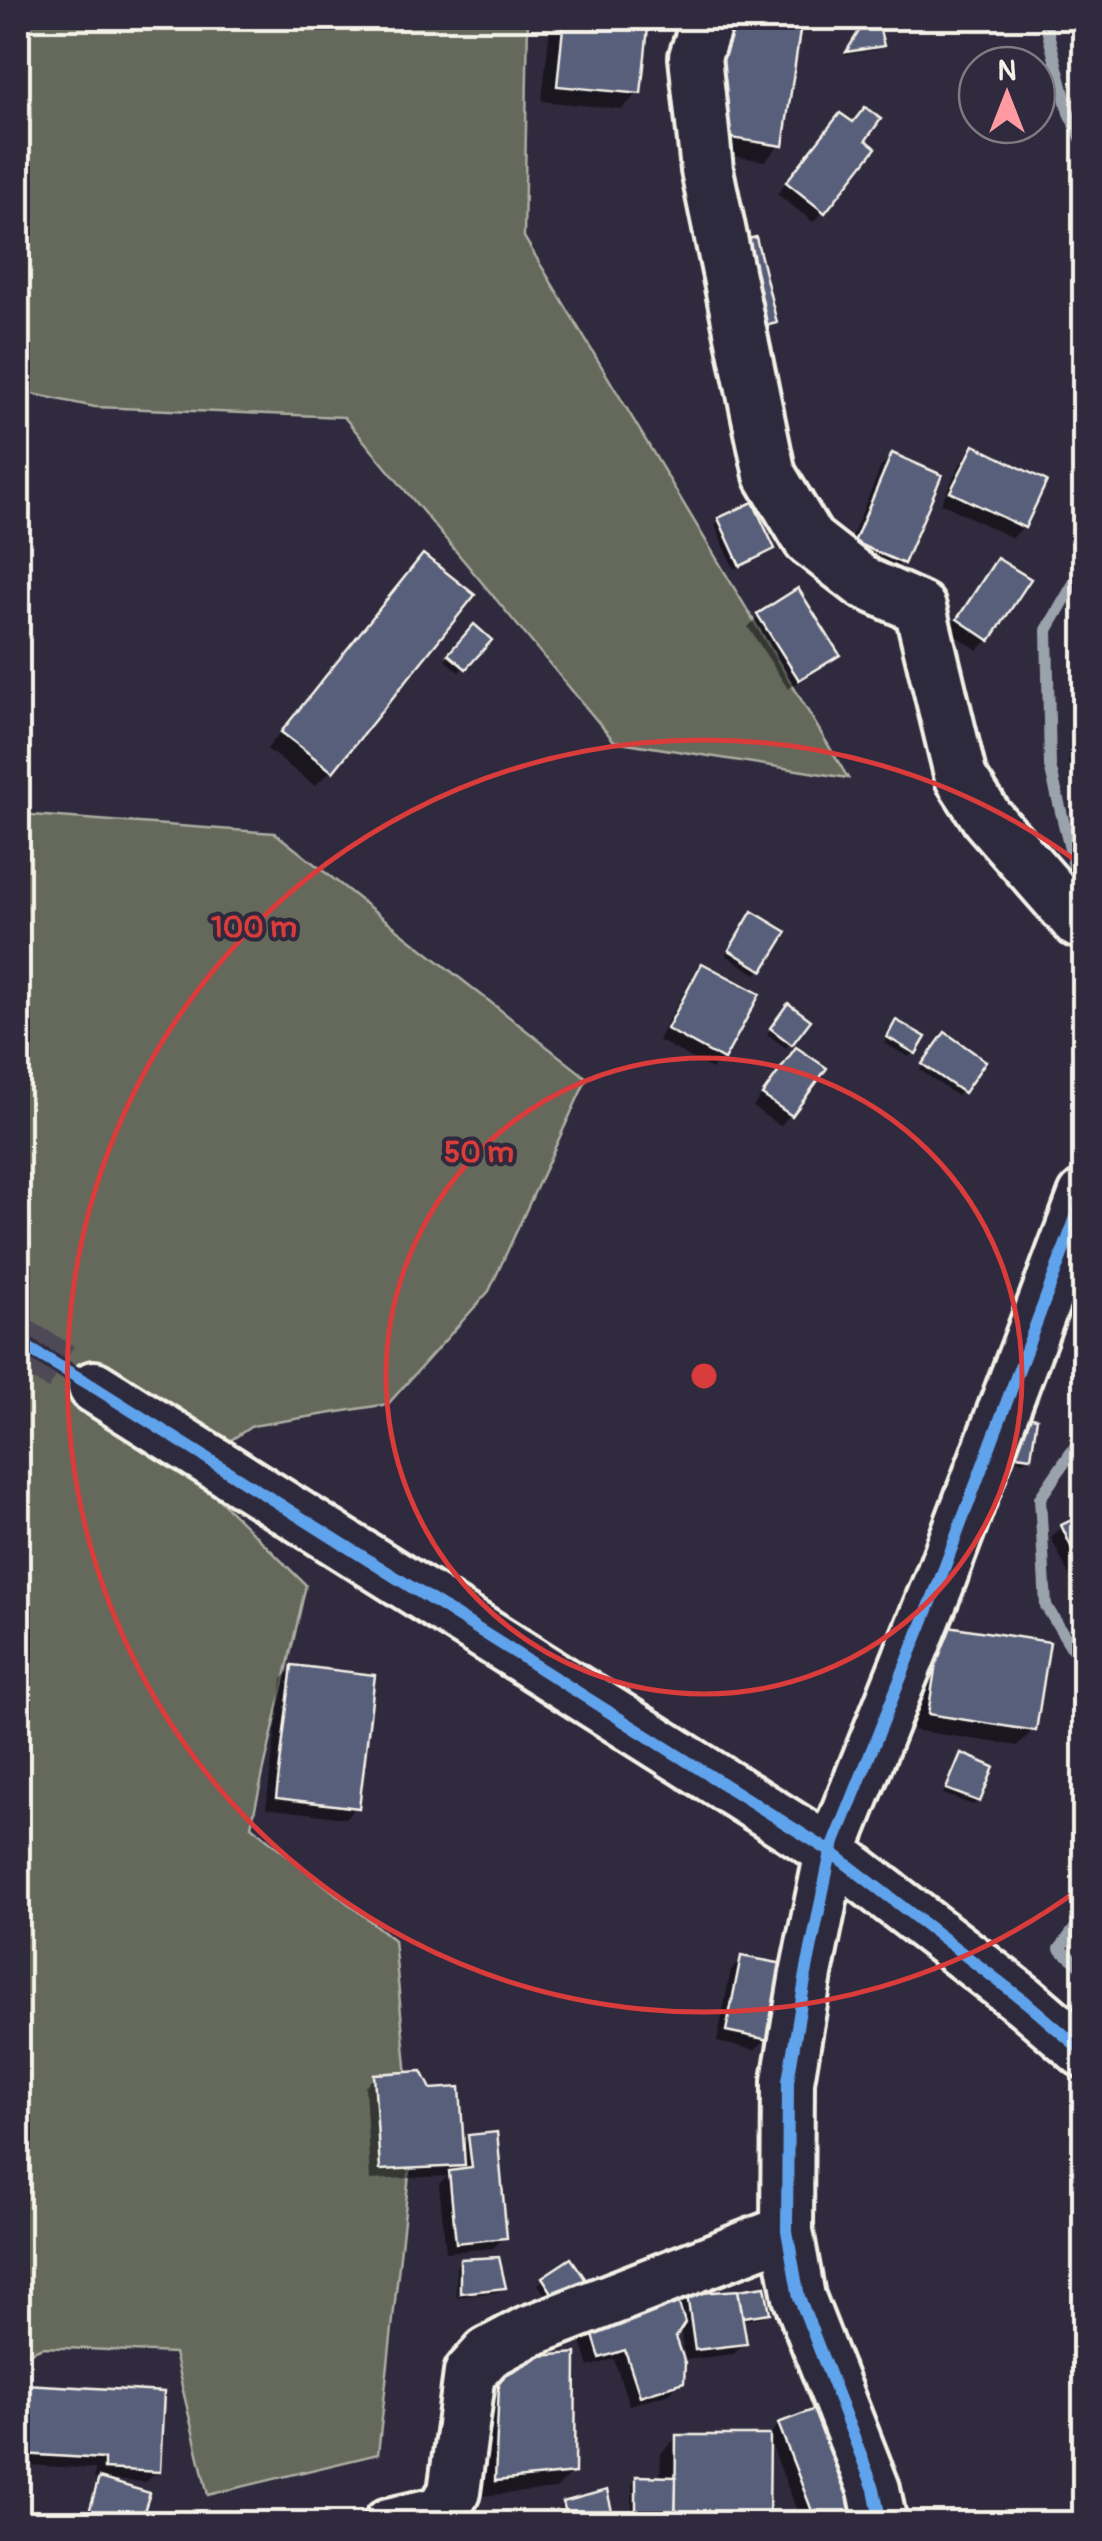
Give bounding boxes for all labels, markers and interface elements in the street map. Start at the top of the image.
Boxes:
north arrow [957,45,1057,145]
text: N [998,54,1016,89]
text: 100 m [211,909,297,946]
text: 50 m [444,1134,514,1171]
centre of rings [686,1358,722,1394]

